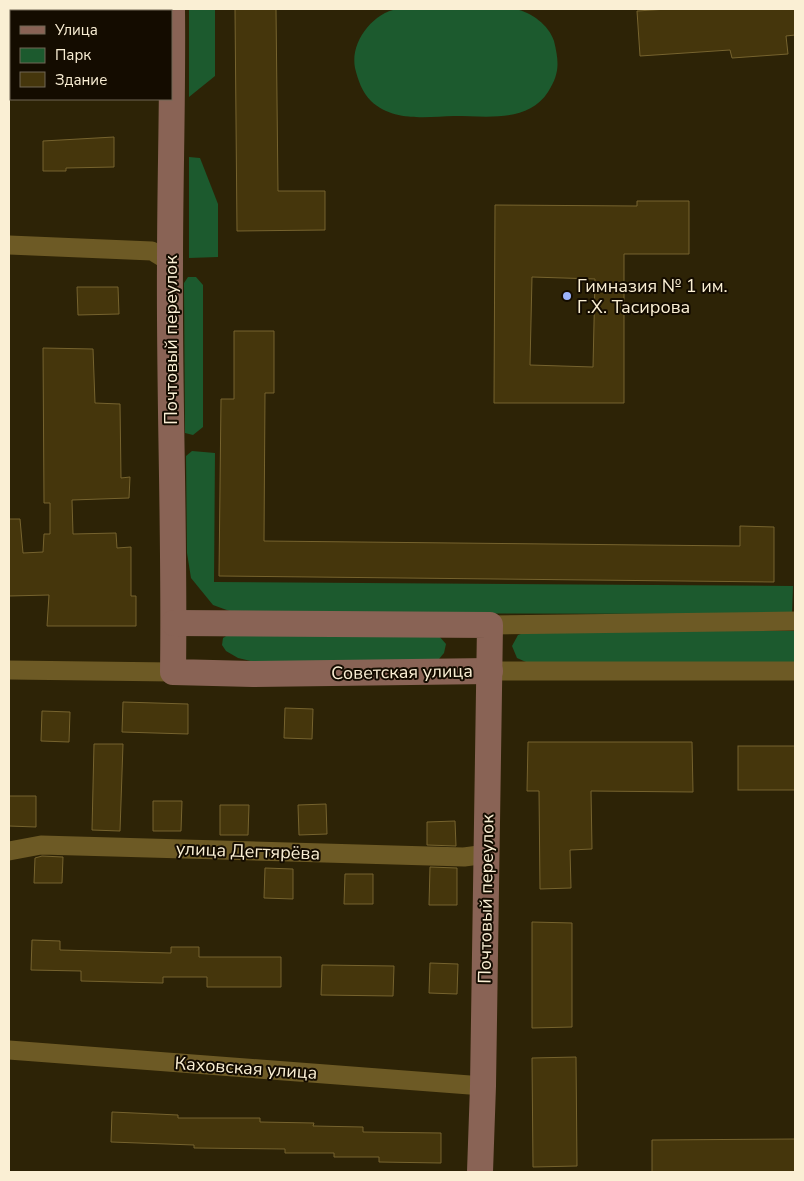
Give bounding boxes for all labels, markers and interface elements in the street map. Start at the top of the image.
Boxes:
legend [10,10,172,100]
text: Улица [54,20,98,40]
text: Парк [55,45,91,65]
text: Здание [55,70,107,90]
street label: Почтовый переулок [159,255,183,425]
place label: Гимназия № 1 им. Г.Х. Тасирова [577,274,728,319]
marker: Гимназия № 1 им. Г.Х. Тасирова [561,290,573,302]
street label: Советская улица [331,659,473,685]
street label: Почтовый переулок [473,814,499,984]
street label: улица Дегтярёва [175,836,321,866]
street label: Каховская улица [174,1051,318,1085]

